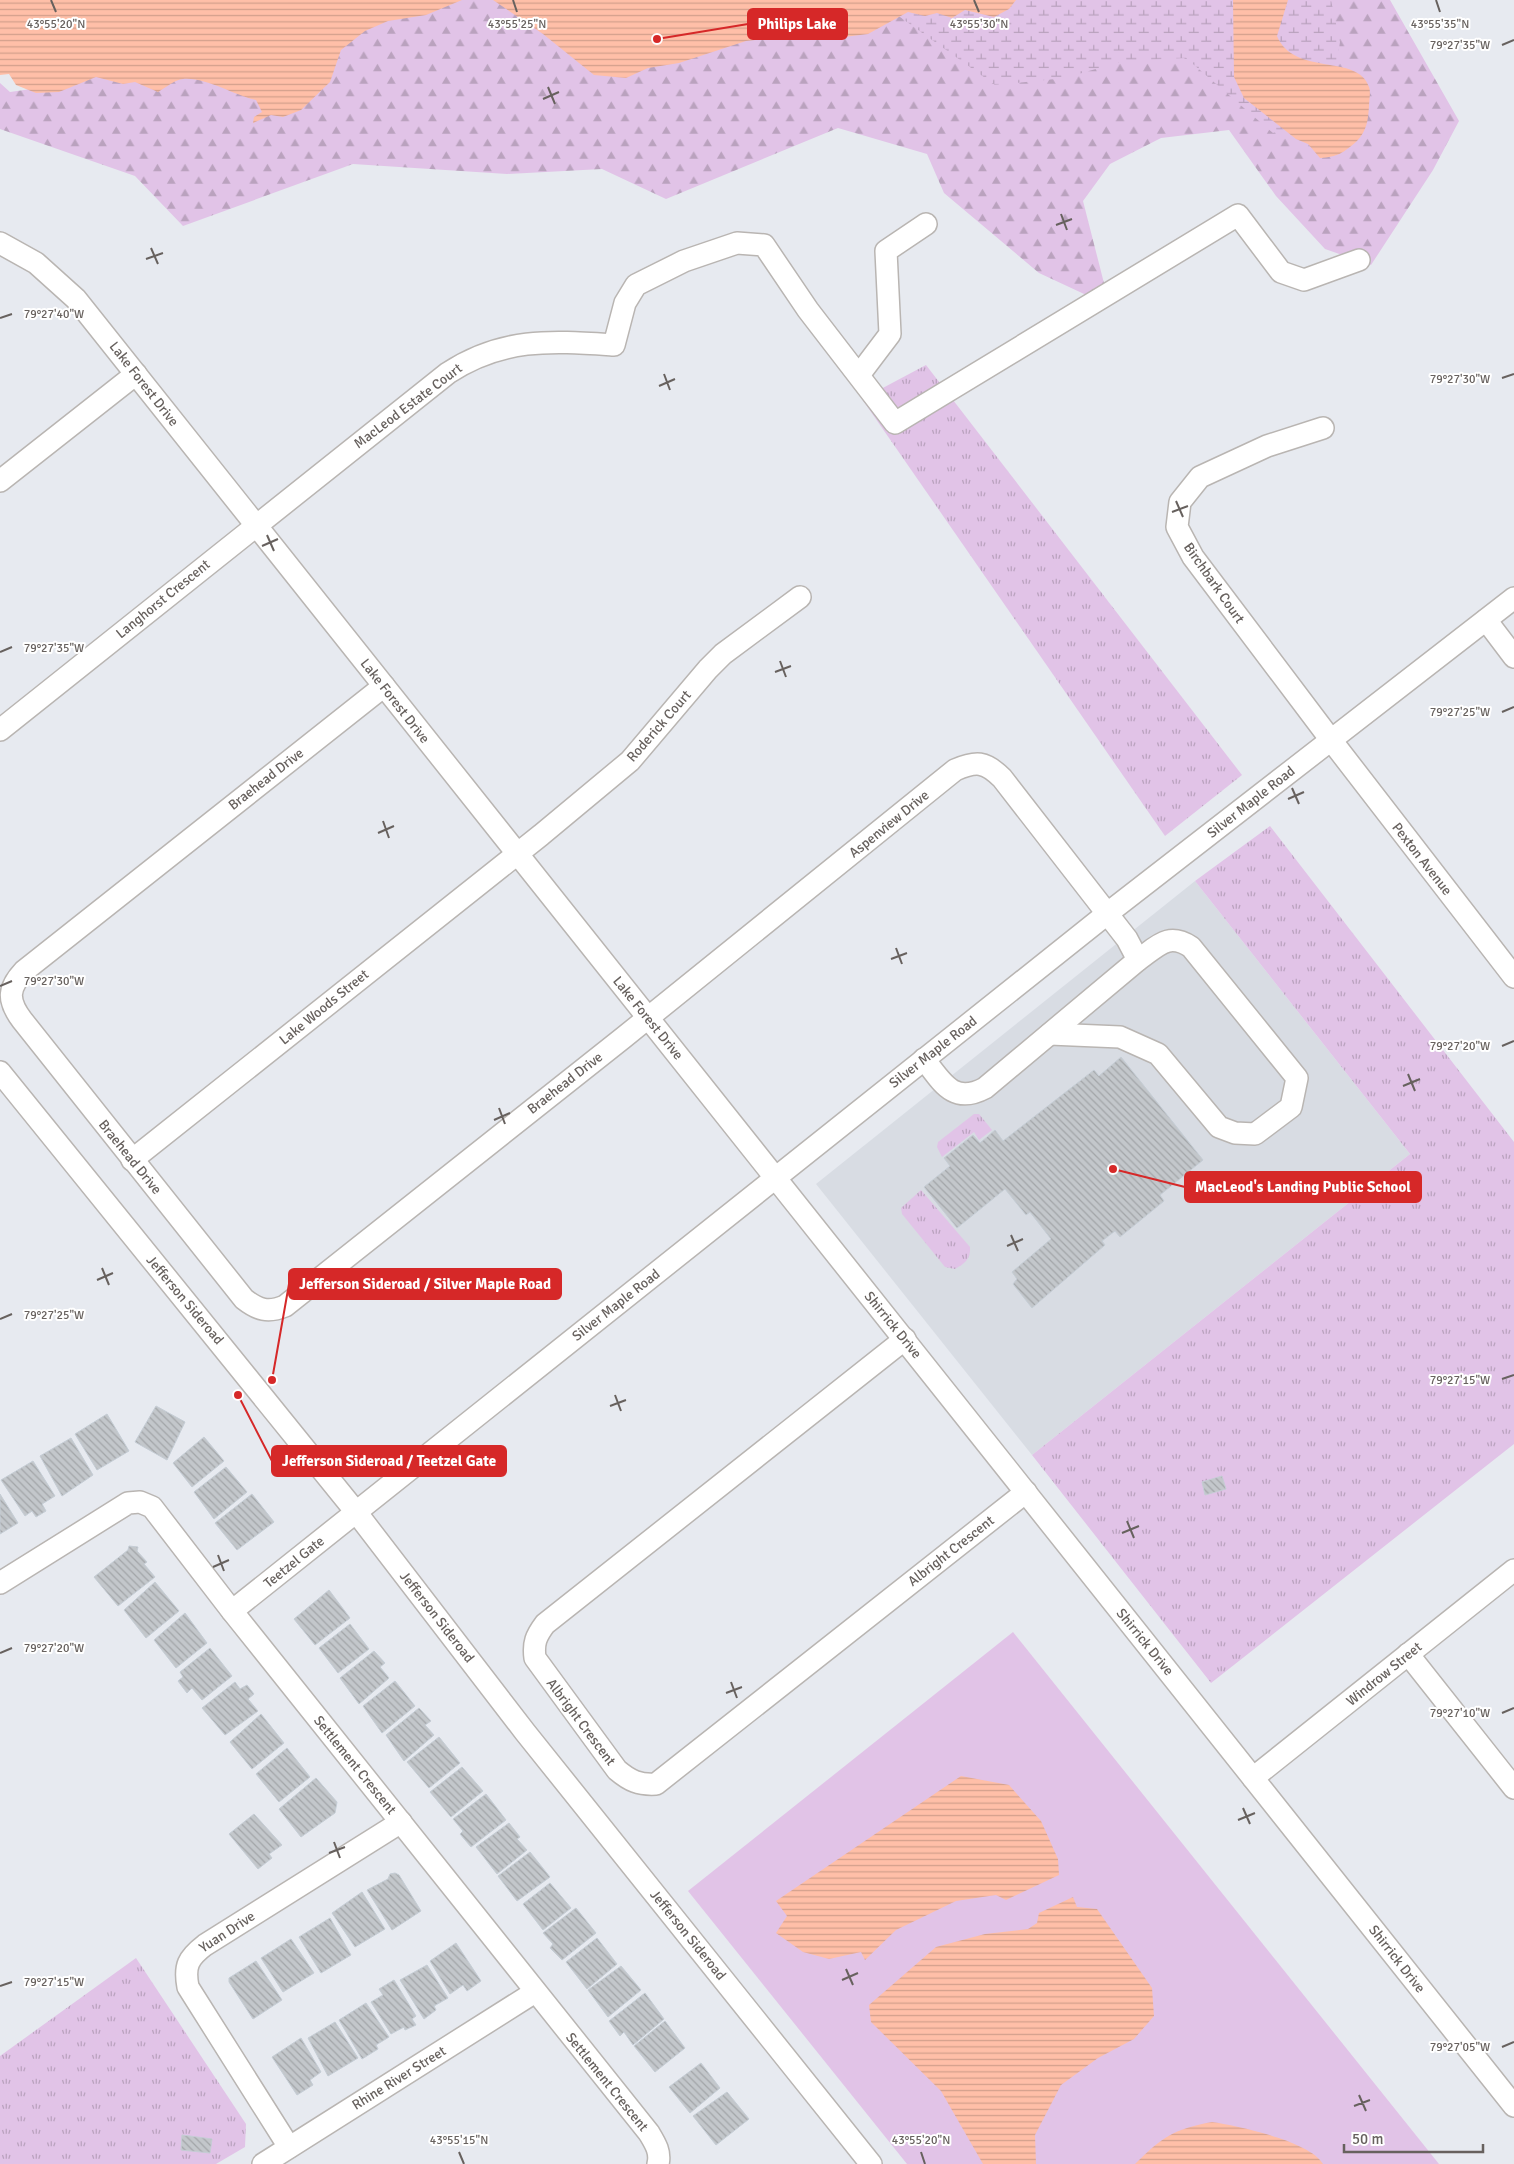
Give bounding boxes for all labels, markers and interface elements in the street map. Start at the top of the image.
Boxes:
callout: Philips Lake [748,9,847,39]
text: Philips Lake [757,15,837,33]
text: 43°55'20"N [27,17,85,32]
text: 43°55'25"N [488,17,546,32]
text: 43°55'30"N [950,17,1008,32]
text: 43°55'35"N [1411,17,1469,32]
text: 79°27'35"W [1430,38,1490,53]
text: 79°27'40"W [24,307,84,322]
street label: Lake Forest Drive [106,338,182,430]
street label: MacLeod Estate Court [351,360,466,452]
text: 79°27'30"W [1430,372,1490,387]
street label: Birchbark Court [1180,539,1248,627]
street label: Langhorst Crescent [113,556,214,642]
text: 79°27'35"W [24,641,84,656]
street label: Lake Forest Drive [357,655,433,747]
street label: Roderick Court [623,687,695,765]
text: 79°27'25"W [1430,705,1490,720]
street label: Braehead Drive [225,744,307,814]
street label: Silver Maple Road [1204,762,1298,842]
street label: Aspenview Drive [846,787,932,861]
street label: Pexton Avenue [1388,819,1456,899]
street label: Lake Woods Street [276,966,372,1048]
street label: Lake Forest Drive [609,973,687,1063]
text: 79°27'30"W [24,974,84,989]
street label: Silver Maple Road [886,1012,980,1092]
text: 79°27'20"W [1430,1039,1490,1054]
street label: Braehead Drive [524,1048,606,1118]
street label: Braehead Drive [95,1116,165,1198]
callout: MacLeod's Landing Public School [1185,1172,1421,1202]
text: MacLeod's Landing Public School [1195,1178,1411,1196]
street label: Jefferson Sideroad [143,1252,227,1348]
street label: Silver Maple Road [569,1265,663,1345]
callout: Jefferson Sideroad / Silver Maple Road [289,1269,561,1299]
text: Jefferson Sideroad / Silver Maple Road [299,1275,551,1293]
street label: Shirrick Drive [861,1288,925,1362]
text: 79°27'25"W [24,1308,84,1323]
text: 79°27'15"W [1430,1373,1490,1388]
callout: Jefferson Sideroad / Teetzel Gate [272,1446,506,1476]
text: Jefferson Sideroad / Teetzel Gate [282,1452,496,1470]
street label: Albright Crescent [905,1512,998,1590]
street label: Teetzel Gate [260,1532,328,1592]
street label: Jefferson Sideroad [396,1568,478,1666]
street label: Shirrick Drive [1113,1605,1177,1679]
street label: Windrow Street [1343,1638,1425,1710]
text: 79°27'20"W [24,1641,84,1656]
street label: Albright Crescent [543,1675,619,1769]
text: 79°27'10"W [1430,1706,1490,1721]
street label: Settlement Crescent [310,1712,400,1818]
street label: Jefferson Sideroad [646,1887,730,1983]
street label: Yuan Drive [196,1908,258,1956]
street label: Shirrick Drive [1365,1922,1429,1996]
text: 79°27'15"W [24,1975,84,1990]
street label: Settlement Crescent [562,2029,652,2135]
text: 79°27'05"W [1430,2040,1490,2055]
street label: Rhine River Street [349,2042,449,2114]
scale bar [1344,2122,1483,2154]
text: 50 m [1352,2130,1383,2148]
text: 43°55'15"N [430,2133,488,2148]
text: 43°55'20"N [892,2133,950,2148]

